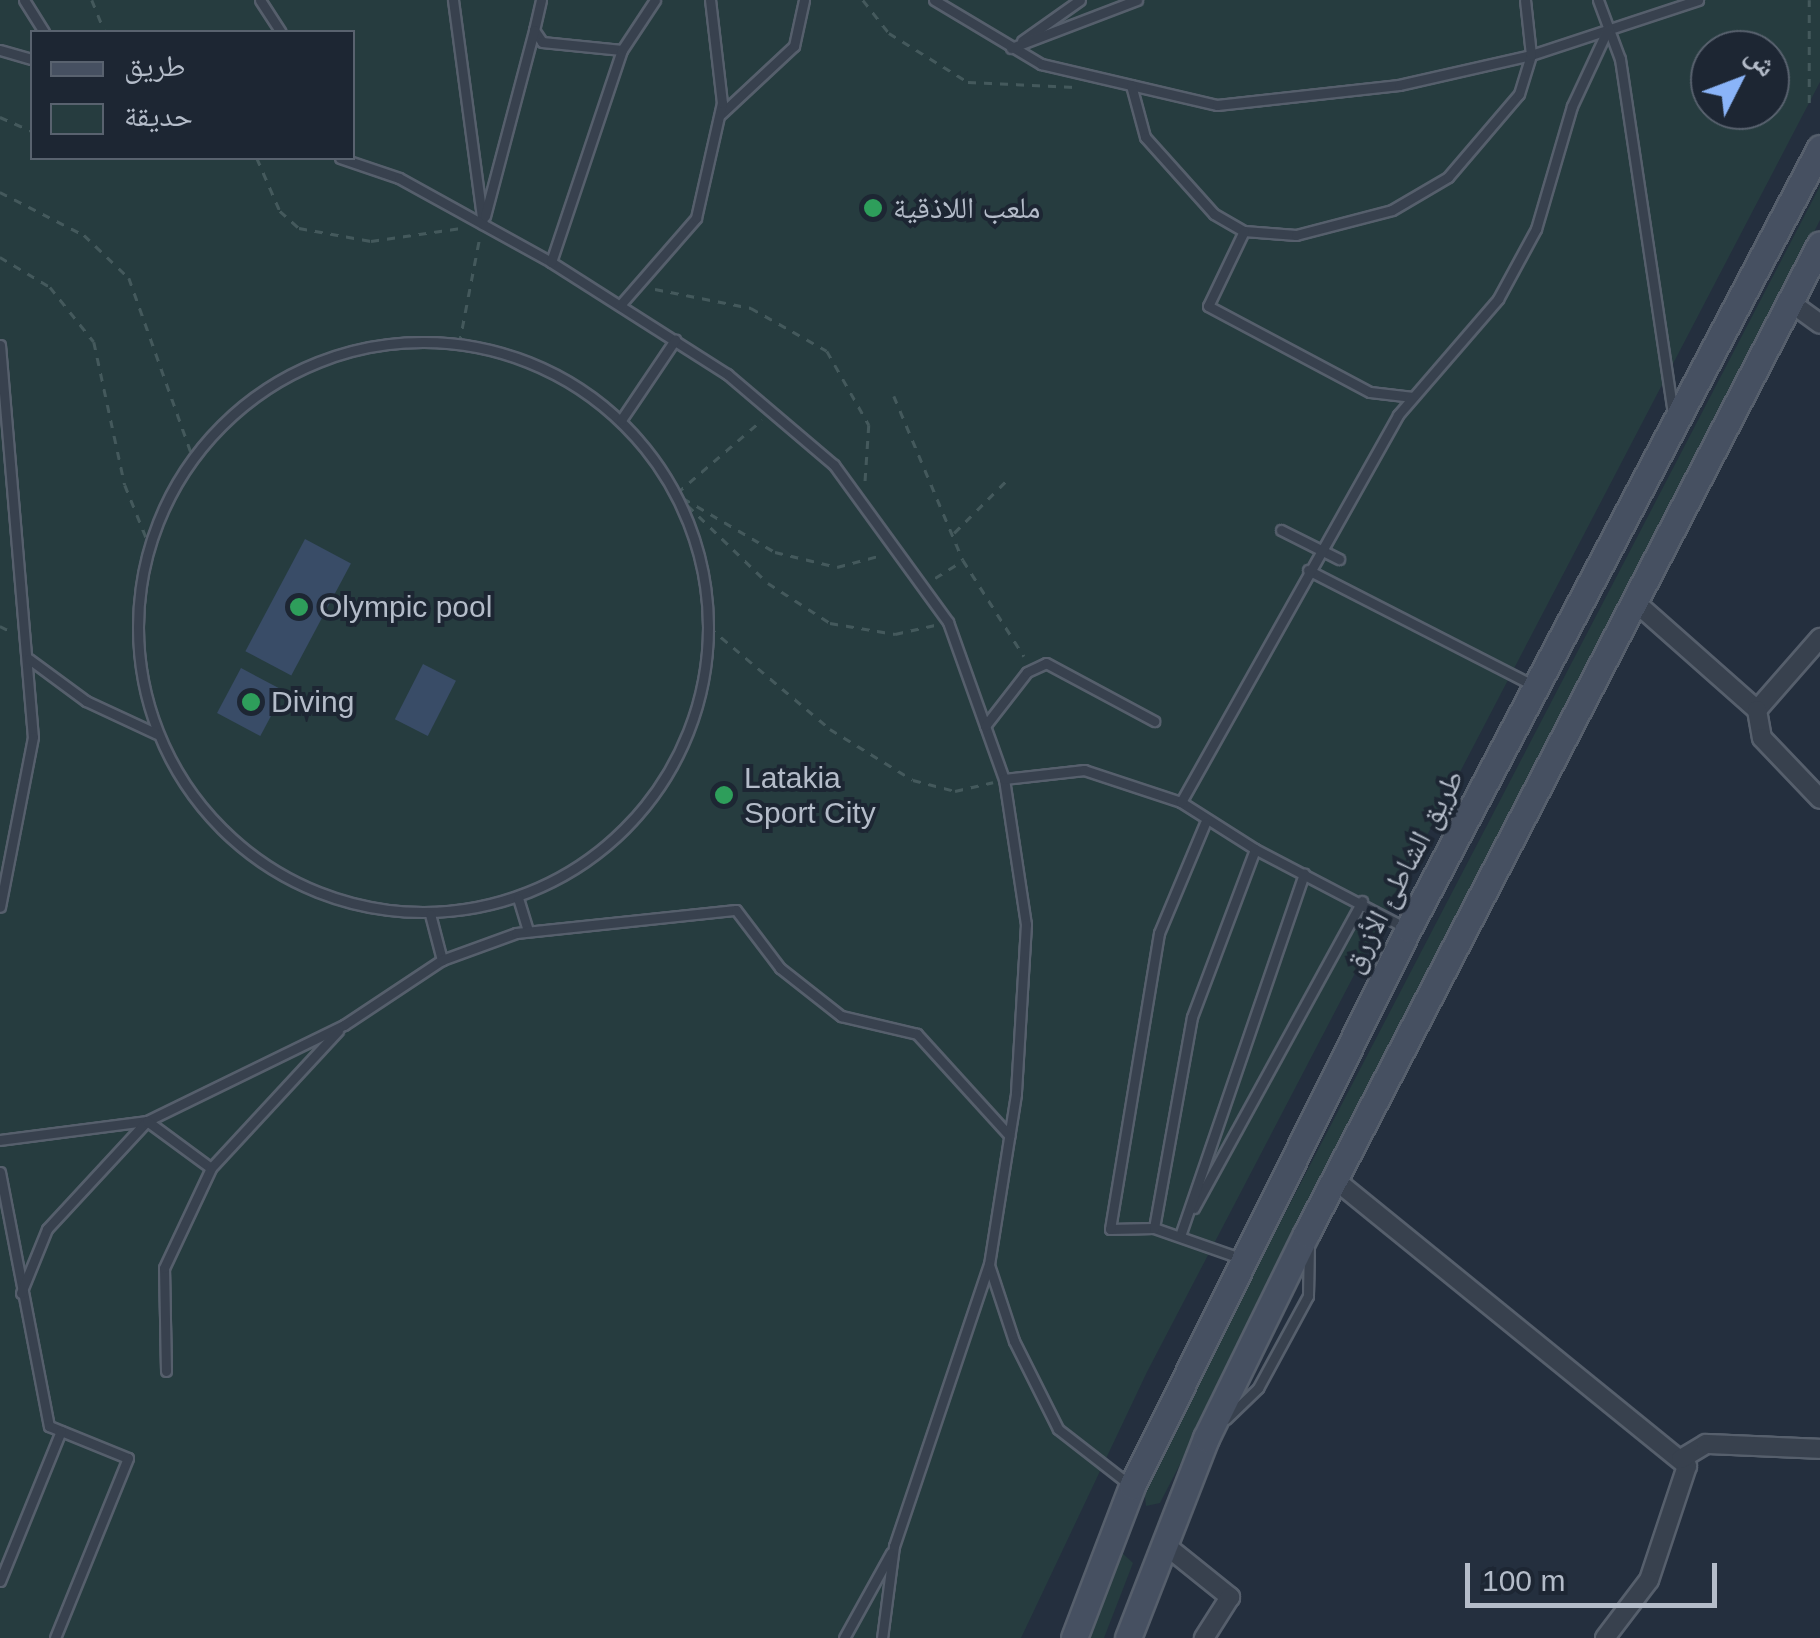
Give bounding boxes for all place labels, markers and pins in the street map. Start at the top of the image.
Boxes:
place label: ملعب اللاذقية [893,190,1040,226]
marker: ملعب اللاذقية [862,197,884,219]
place label: Olympic pool [319,589,492,625]
marker: Olympic pool [288,596,310,618]
place label: Diving [271,684,354,720]
marker: Diving [240,691,262,713]
place label: Latakia Sport City [744,760,876,830]
marker: Latakia Sport City [713,784,735,806]

